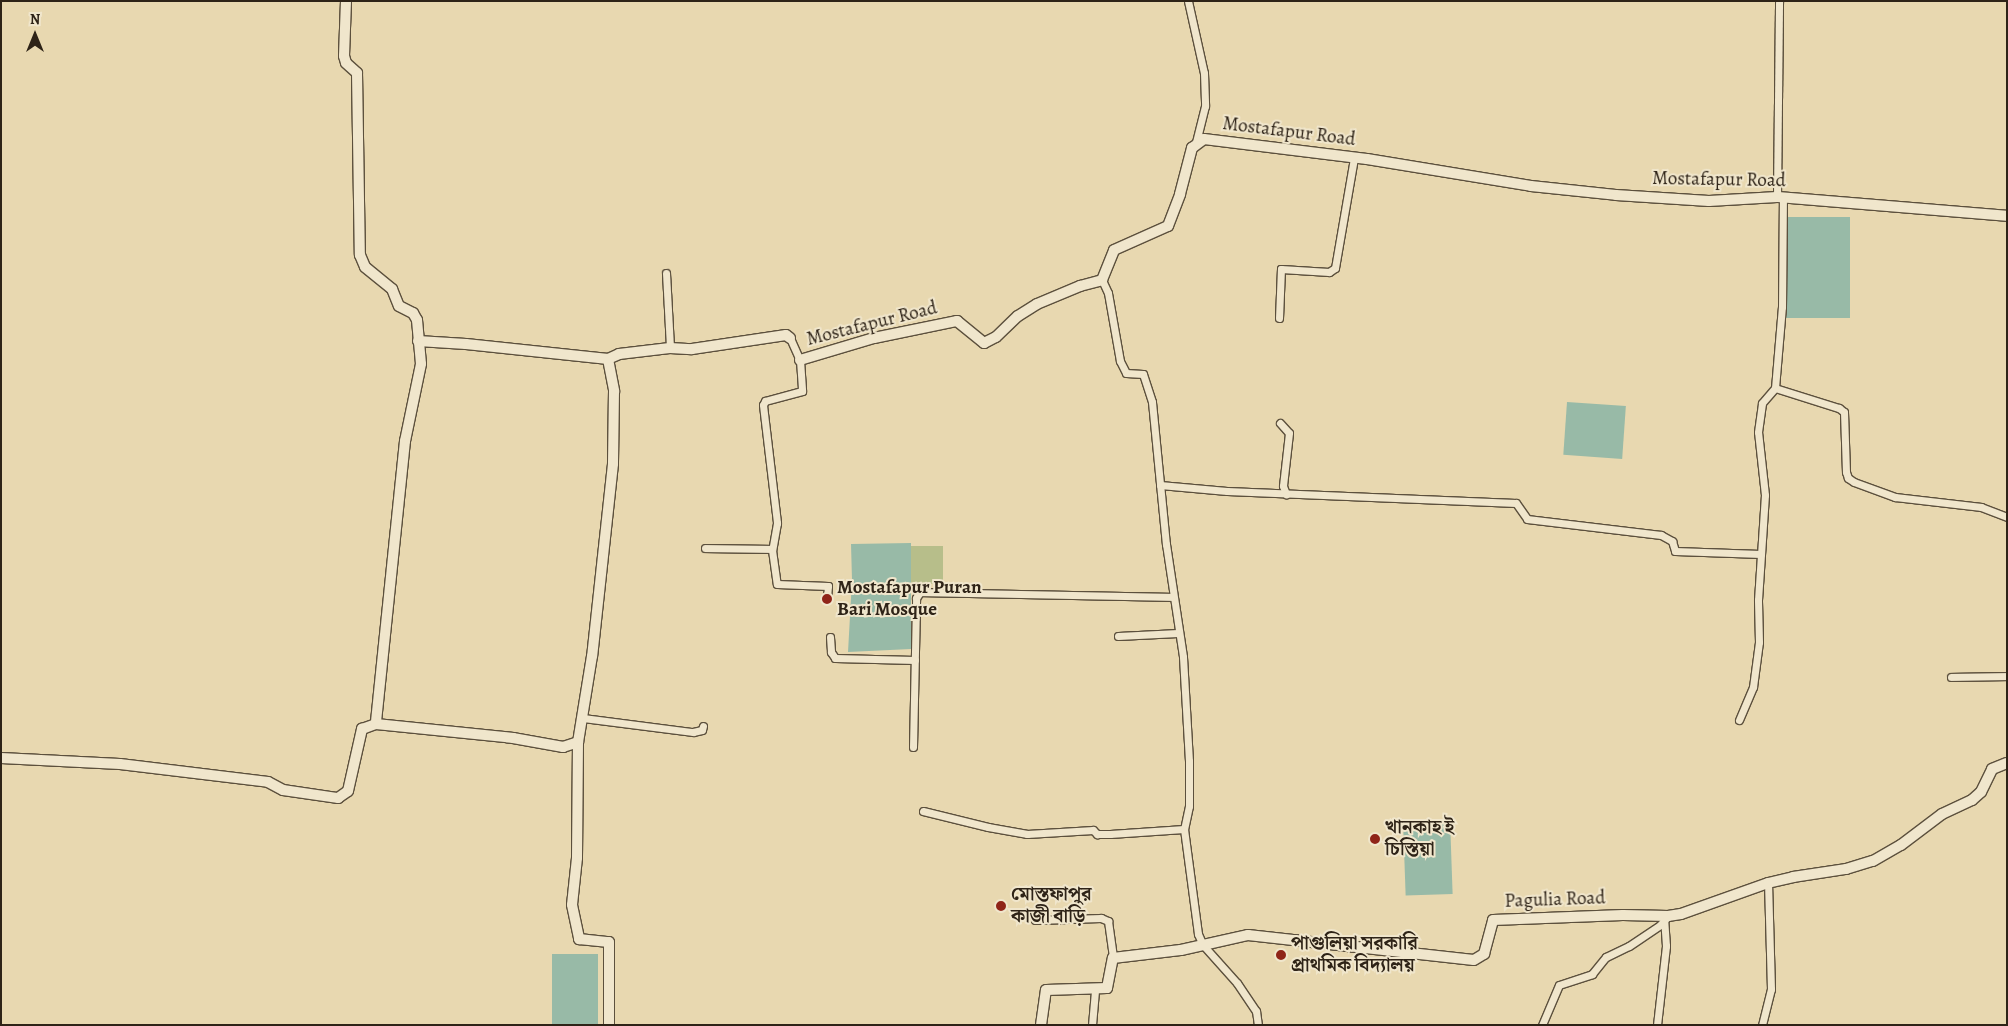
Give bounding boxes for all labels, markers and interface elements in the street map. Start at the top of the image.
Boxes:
north arrow [10,10,60,60]
text: N [30,10,40,29]
street label: Mostafapur Road [1221,113,1357,151]
street label: Mostafapur Road [1652,167,1786,193]
street label: Mostafapur Road [804,297,940,351]
place label: Mostafapur Puran Bari Mosque [837,577,982,621]
marker: Mostafapur Puran Bari Mosque [821,593,833,605]
place label: খানকাহ ই চিস্তিয়া [1385,817,1454,861]
marker: খানকাহ ই চিস্তিয়া [1369,833,1381,845]
place label: মোস্তফাপুর কাজী বাড়ি [1011,884,1092,928]
street label: Pagulia Road [1504,887,1606,913]
marker: মোস্তফাপুর কাজী বাড়ি [995,900,1007,912]
place label: পাগুলিয়া সরকারি প্রাথমিক বিদ্যালয় [1291,933,1418,977]
marker: পাগুলিয়া সরকারি প্রাথমিক বিদ্যালয় [1275,949,1287,961]

